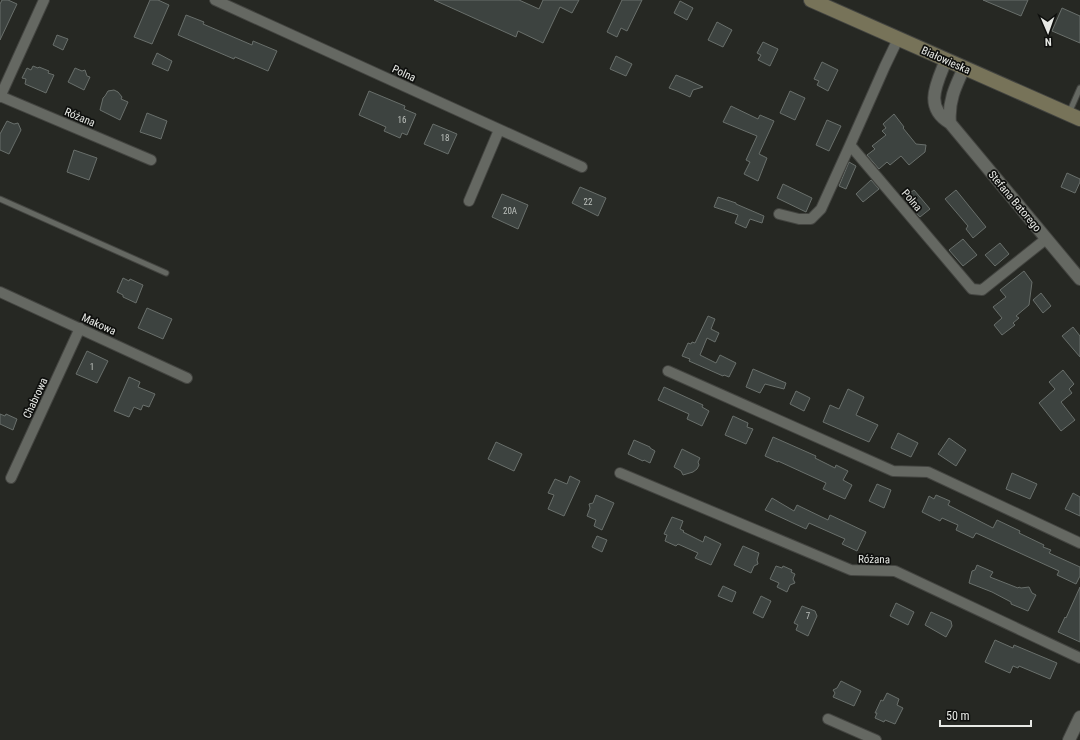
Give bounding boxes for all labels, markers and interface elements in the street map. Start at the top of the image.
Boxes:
north arrow [1028,12,1068,52]
text: N [1044,35,1052,48]
street label: Białowieska [919,44,972,77]
street label: Polna [390,62,418,85]
street label: Różana [63,105,97,130]
house number: 16 [398,115,406,125]
house number: 18 [441,133,449,143]
street label: Stefana Batorego [985,168,1044,235]
street label: Polna [899,187,925,214]
house number: 22 [584,197,593,207]
house number: 20A [503,206,517,216]
street label: Makowa [80,311,118,338]
house number: 1 [90,362,94,372]
street label: Chabrowa [20,376,51,421]
street label: Różana [858,553,890,566]
house number: 7 [806,611,811,621]
scale bar [940,702,1031,728]
text: 50 m [946,709,970,723]

